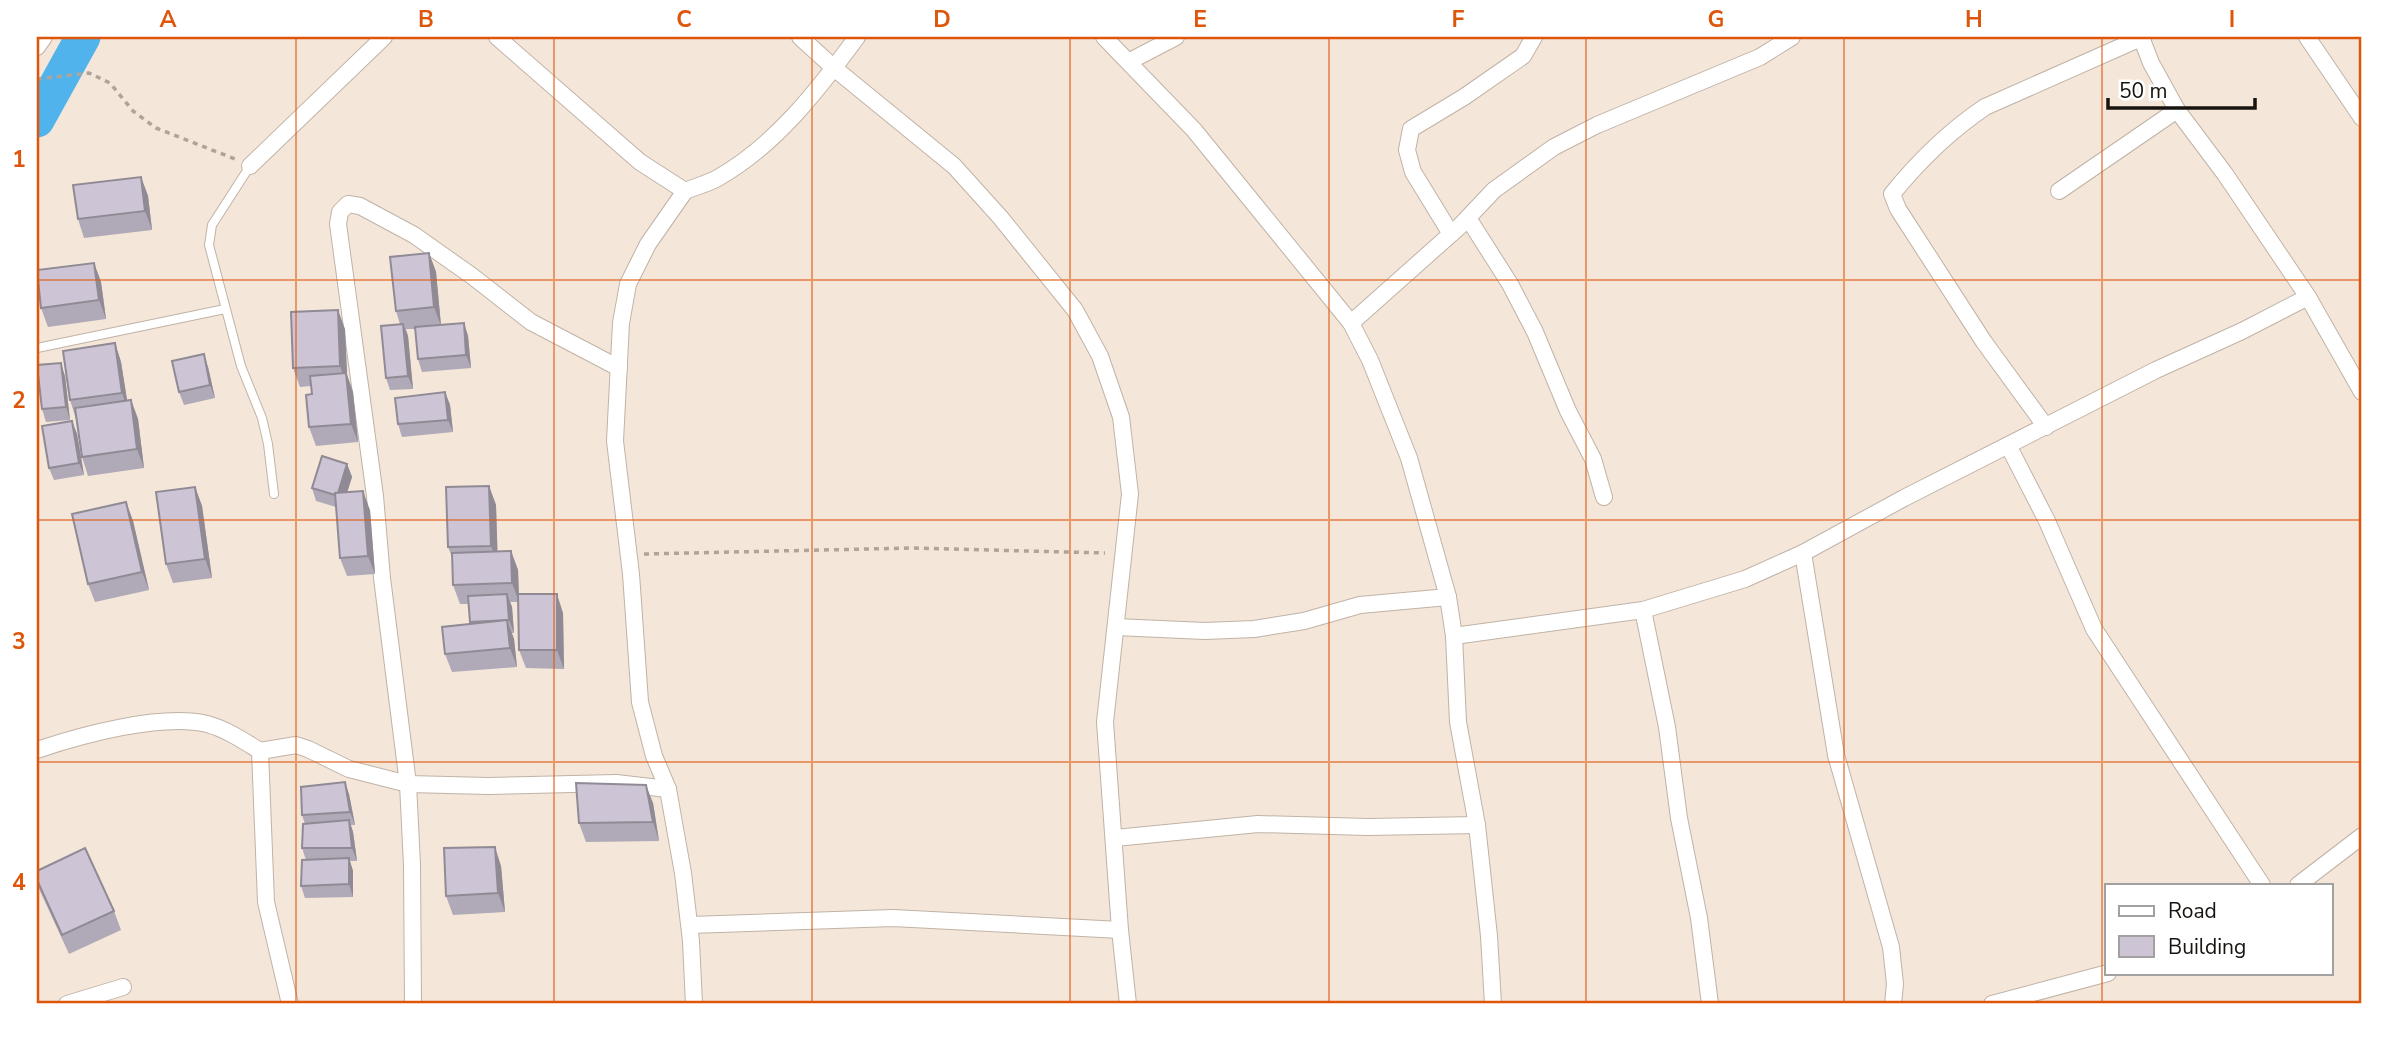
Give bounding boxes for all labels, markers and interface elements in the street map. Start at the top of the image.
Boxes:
text: A [159,4,177,35]
text: B [418,4,434,35]
text: C [676,4,692,35]
text: D [933,4,951,35]
text: E [1193,4,1207,35]
text: F [1452,4,1465,35]
text: G [1708,4,1724,35]
text: H [1965,4,1983,35]
text: I [2229,4,2235,35]
scale bar [2108,66,2256,110]
text: 50 m [2119,77,2168,105]
text: 1 [12,144,26,175]
text: 2 [12,385,26,416]
text: 3 [12,626,26,657]
text: 4 [12,867,26,898]
legend [2105,884,2332,974]
text: Road [2168,897,2217,925]
text: Building [2168,933,2246,961]

